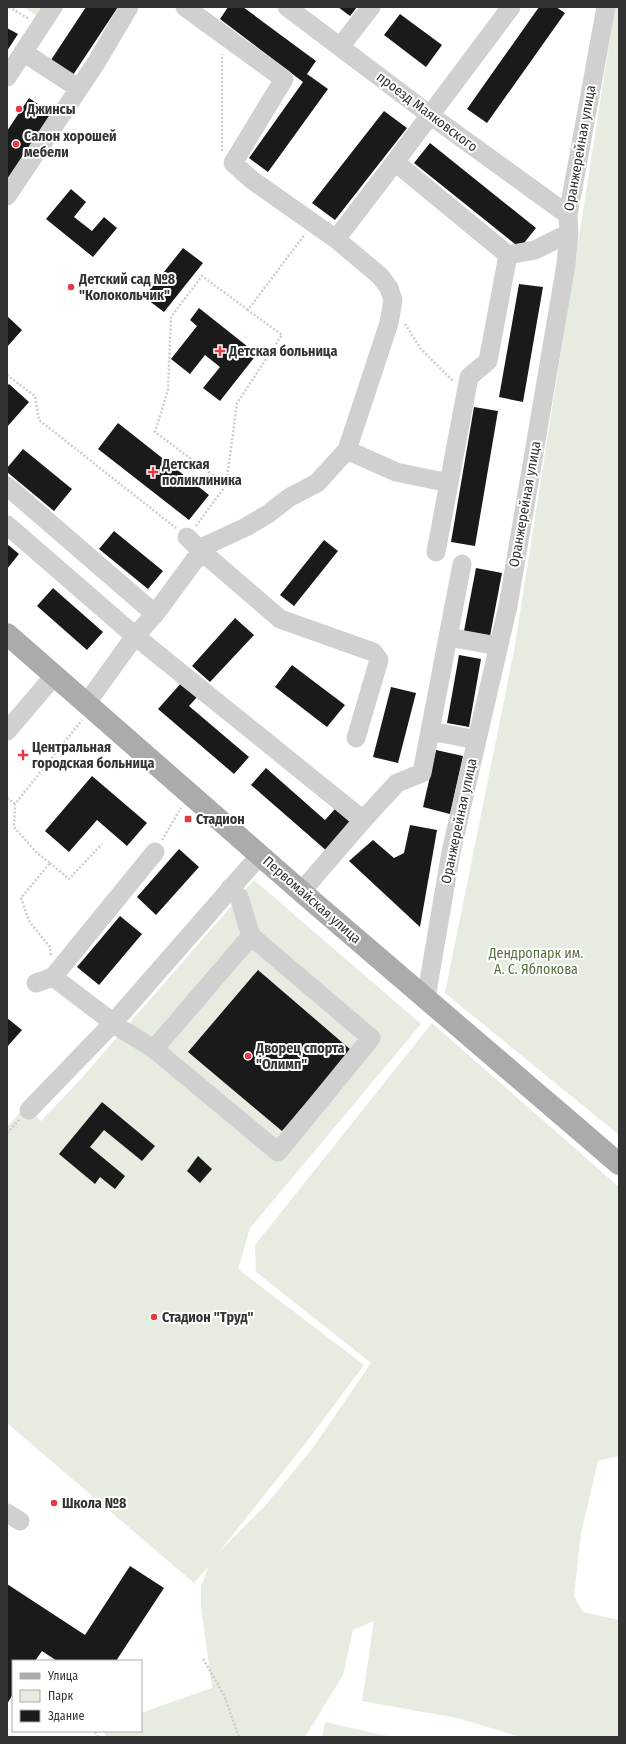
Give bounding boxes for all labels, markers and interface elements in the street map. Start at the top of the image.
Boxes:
street label: проезд Маяковского [373,68,481,156]
street label: Оранжерейная улица [561,84,599,212]
place label: Джинсы [26,101,76,118]
marker: Джинсы [14,104,24,114]
place label: Салон хорошей мебели [24,128,117,161]
marker: Салон хорошей мебели [11,139,21,149]
place label: Детский сад №8 "Колокольчик" [78,271,176,304]
marker: Детский сад №8 "Колокольчик" [66,282,76,292]
place label: Детская больница [228,343,337,360]
marker: Детская больница [214,345,226,357]
street label: Оранжерейная улица [506,440,544,568]
place label: Детская поликлиника [161,456,242,489]
marker: Детская поликлиника [147,466,159,478]
place label: Центральная городская больница [32,739,154,772]
marker: Центральная городская больница [17,749,29,761]
street label: Оранжерейная улица [437,757,481,885]
place label: Стадион [196,811,245,828]
marker: Стадион [183,814,193,824]
street label: Первомайская улица [259,853,365,947]
park label: Дендропарк им. А. С. Яблокова [488,945,583,978]
place label: Дворец спорта "Олимп" [255,1040,345,1073]
marker: Дворец спорта "Олимп" [243,1051,253,1061]
place label: Стадион "Труд" [162,1309,254,1326]
marker: Стадион "Труд" [149,1312,159,1322]
place label: Школа №8 [62,1495,127,1512]
marker: Школа №8 [49,1498,59,1508]
legend [12,1660,142,1732]
text: Улица [47,1669,78,1683]
text: Парк [48,1689,74,1703]
text: Здание [48,1709,84,1723]

